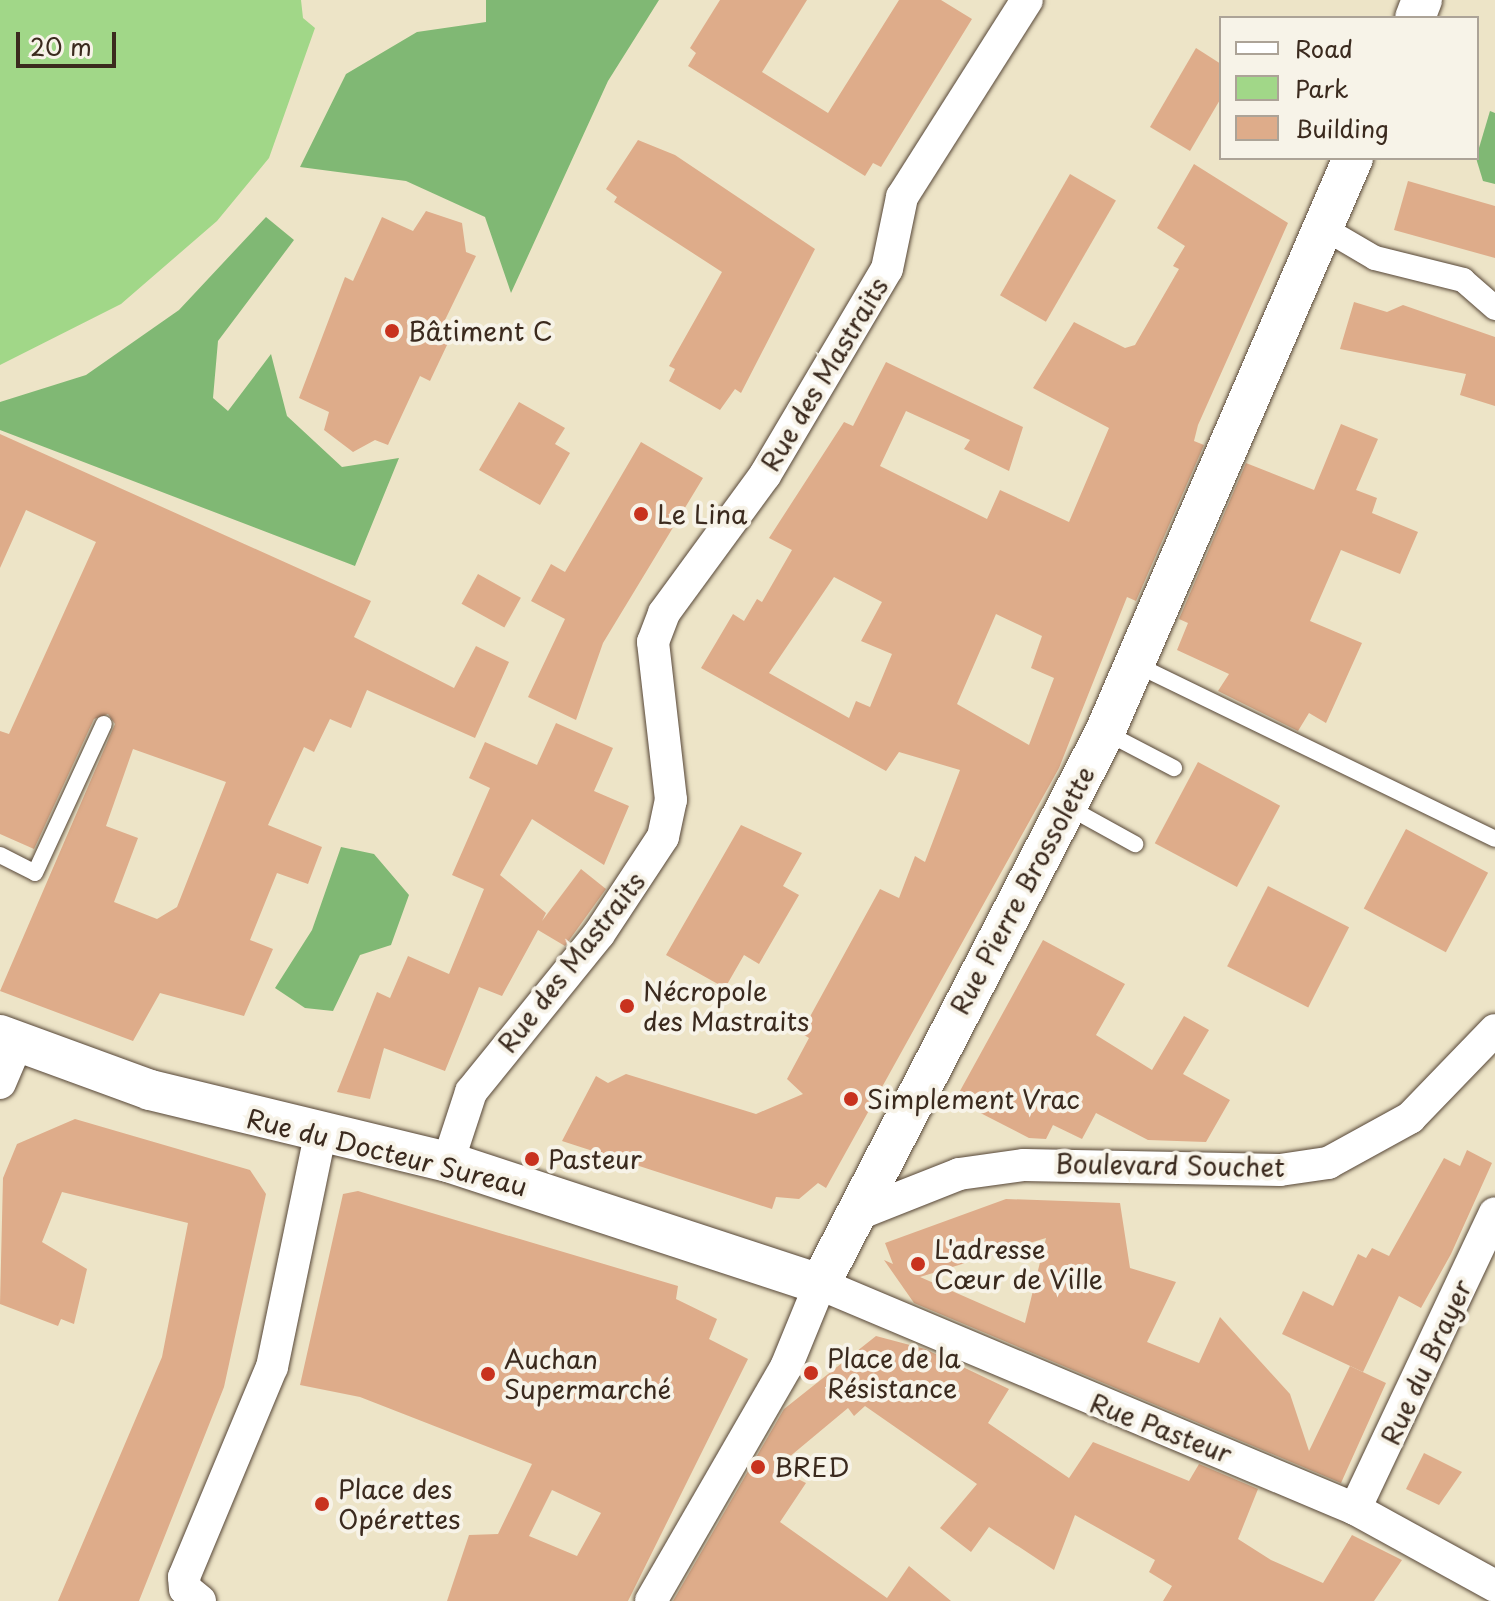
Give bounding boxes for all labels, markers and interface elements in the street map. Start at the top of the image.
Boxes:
scale bar [20,16,120,66]
legend [1219,16,1479,160]
text: 20 m [30,28,92,64]
text: Road [1295,30,1353,66]
text: Park [1295,70,1349,106]
text: Building [1295,110,1389,146]
street label: Rue des Mastraits [753,269,895,479]
place label: Bâtiment C [408,315,552,347]
marker: Bâtiment C [383,322,401,340]
place label: Le Lina [657,498,747,530]
marker: Le Lina [632,505,650,523]
street label: Rue Pierre Brossolette [943,760,1101,1020]
street label: Rue des Mastraits [489,863,653,1061]
place label: Nécropole des Mastraits [643,975,812,1036]
marker: Nécropole des Mastraits [618,997,636,1015]
place label: Simplement Vrac [867,1083,1080,1115]
marker: Simplement Vrac [842,1090,860,1108]
street label: Rue du Docteur Sureau [241,1101,533,1203]
place label: Pasteur [548,1143,642,1175]
street label: Boulevard Souchet [1055,1147,1285,1183]
marker: Pasteur [523,1150,541,1168]
place label: L'adresse Cœur de Ville [934,1233,1101,1294]
marker: L'adresse Cœur de Ville [909,1255,927,1273]
street label: Rue du Brayer [1373,1272,1479,1452]
place label: Place de la Résistance [827,1342,962,1404]
place label: Auchan Supermarché [504,1343,671,1404]
marker: Place de la Résistance [802,1364,820,1382]
marker: Auchan Supermarché [479,1365,497,1383]
street label: Rue Pasteur [1085,1386,1237,1470]
place label: BRED [774,1451,849,1483]
marker: BRED [749,1458,767,1476]
place label: Place des Opérettes [338,1473,460,1534]
marker: Place des Opérettes [313,1495,331,1513]

